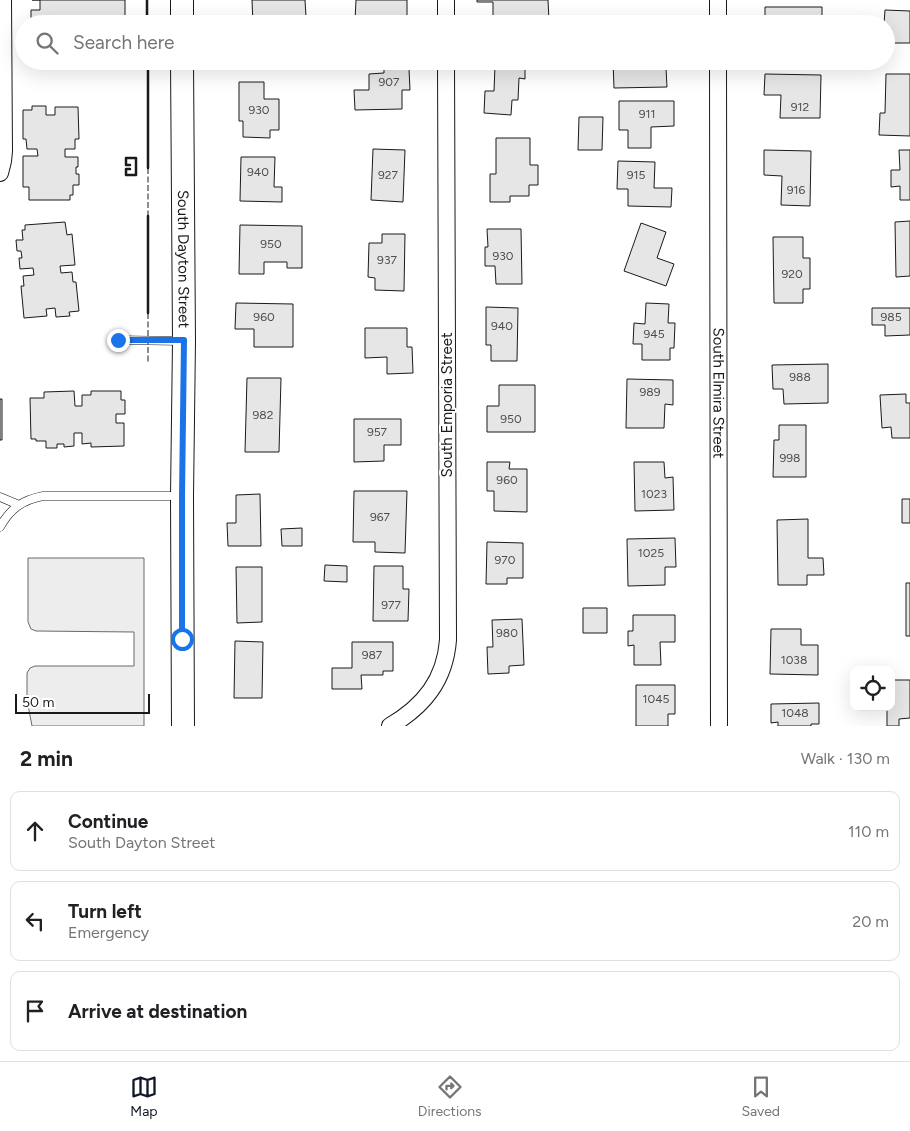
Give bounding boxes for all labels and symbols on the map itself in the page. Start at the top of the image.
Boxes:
house number: 907 [379,75,400,89]
house number: 912 [791,100,809,114]
house number: 930 [248,103,270,117]
house number: 911 [639,107,655,121]
house number: 940 [247,165,269,179]
house number: 927 [378,168,399,182]
house number: 915 [627,168,645,182]
house number: 916 [787,183,805,197]
street label: South Dayton Street [174,190,193,329]
house number: 950 [260,237,282,251]
house number: 930 [492,249,514,263]
house number: 937 [377,253,397,267]
house number: 920 [781,267,803,281]
house number: 960 [253,310,275,324]
house number: 985 [880,310,902,324]
house number: 940 [491,319,513,333]
house number: 945 [643,327,665,341]
street label: South Elmira Street [709,327,728,459]
route end [107,329,130,352]
street label: South Emporia Street [438,332,456,478]
house number: 988 [789,370,811,384]
house number: 989 [640,385,661,399]
house number: 982 [253,408,273,422]
house number: 950 [500,412,522,426]
house number: 957 [367,425,388,439]
house number: 998 [780,451,800,465]
house number: 960 [496,473,518,487]
house number: 1023 [641,487,667,501]
house number: 967 [370,510,391,524]
house number: 1025 [638,546,664,560]
house number: 970 [495,553,516,567]
house number: 977 [381,598,401,612]
house number: 980 [496,626,518,640]
route start [171,628,194,651]
house number: 987 [362,648,383,662]
house number: 1038 [781,653,807,667]
scale bar [15,691,150,714]
house number: 1045 [642,692,670,706]
house number: 1048 [781,706,809,720]

